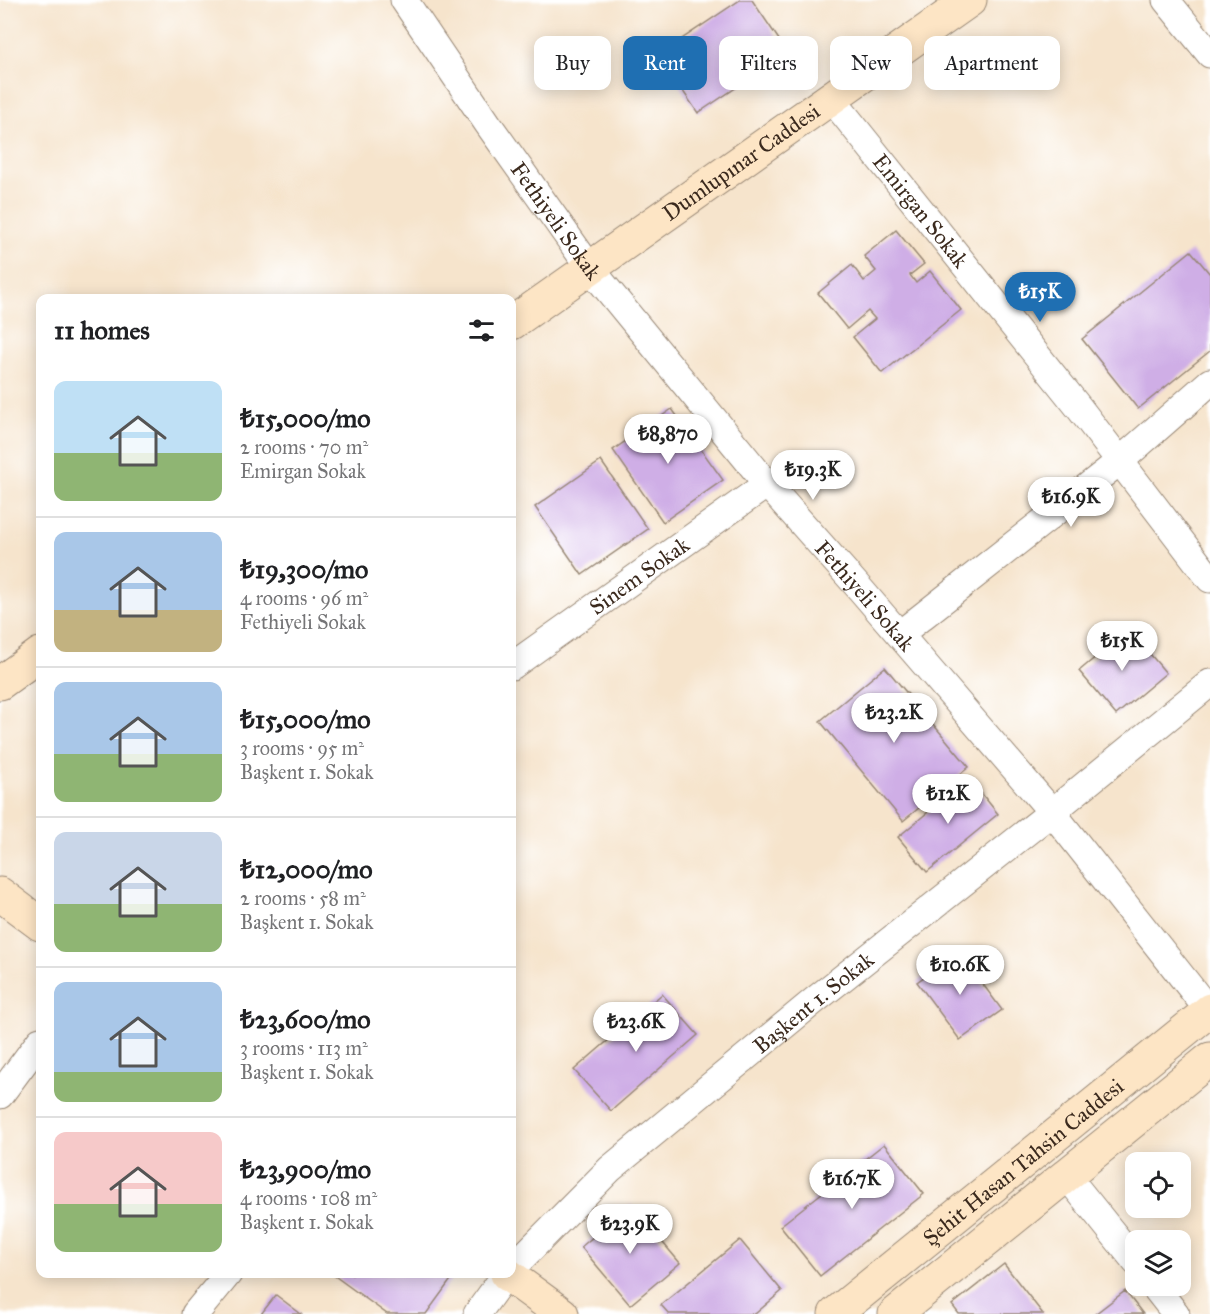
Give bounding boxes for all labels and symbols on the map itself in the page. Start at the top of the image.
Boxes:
street label: Dumlupınar Caddesi [657,97,825,226]
street label: Emirgan Sokak [867,148,975,273]
street label: Fethiyeli Sokak [505,156,608,286]
pin: ₺15K [1004,272,1076,323]
pin: ₺8,870 [619,414,717,465]
pin: ₺19.3K [764,450,862,501]
pin: ₺16.9K [1022,477,1120,528]
street label: Sinem Sokak [584,530,695,620]
street label: Fethiyeli Sokak [810,534,921,657]
pin: ₺15K [1086,621,1158,672]
pin: ₺23.2K [845,693,943,744]
pin: ₺12K [912,774,984,825]
street label: Başkent 1. Sokak [747,945,879,1059]
pin: ₺10.6K [911,945,1009,996]
pin: ₺23.6K [587,1002,685,1053]
street label: Şehit Hasan Tahsin Caddesi [917,1072,1129,1251]
pin: ₺16.7K [803,1159,901,1210]
pin: ₺23.9K [581,1204,679,1255]

